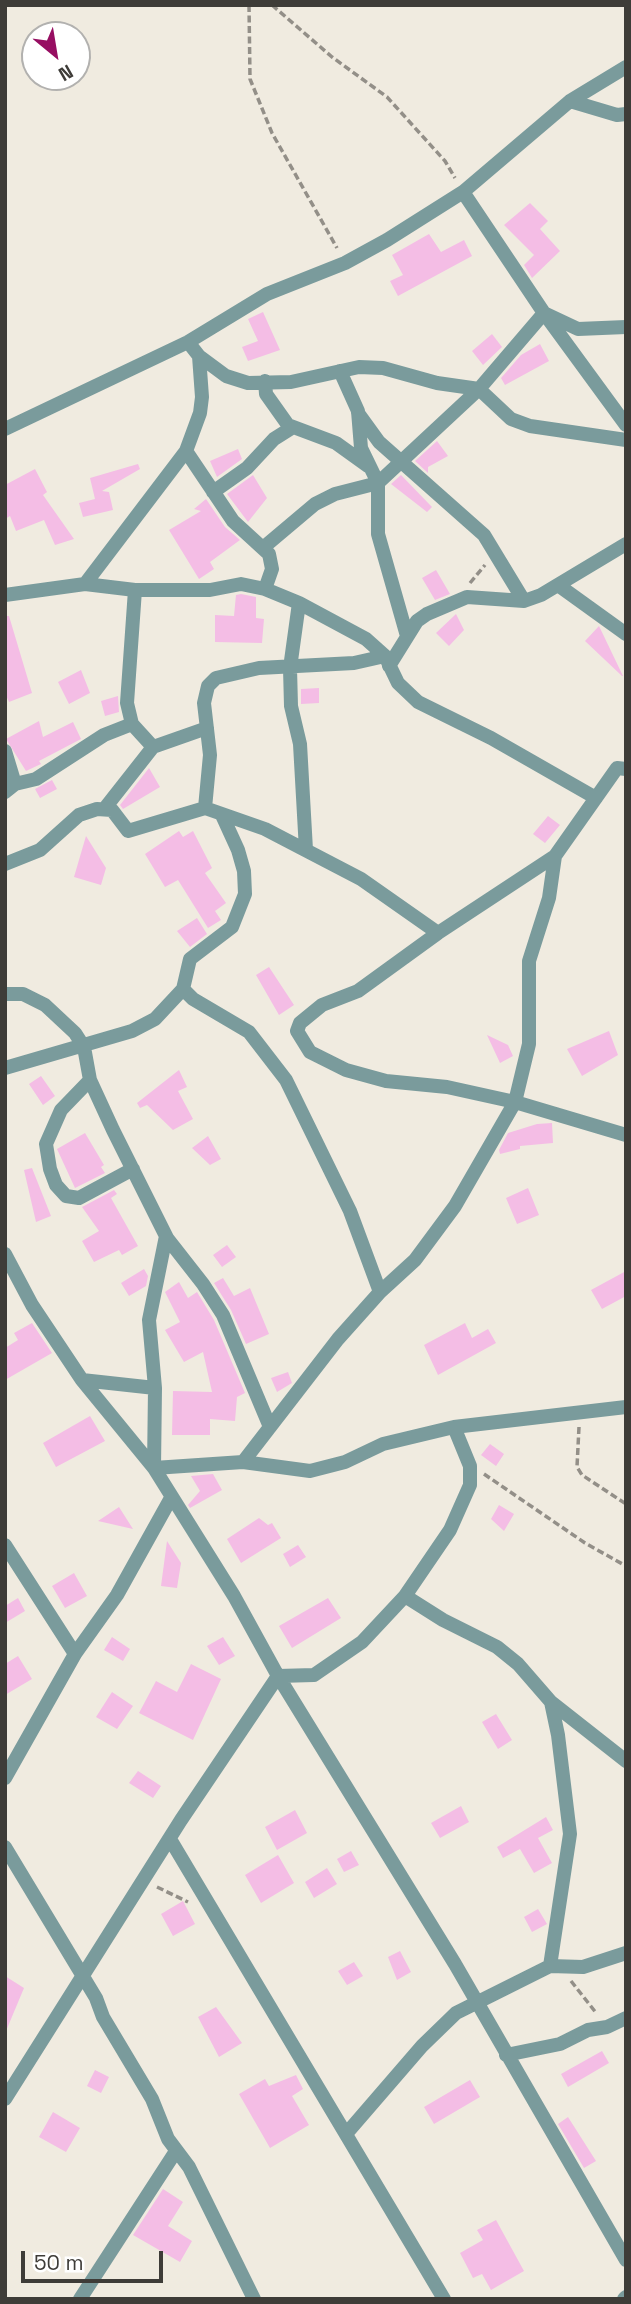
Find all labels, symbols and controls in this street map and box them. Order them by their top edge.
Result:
north arrow [21,21,91,91]
text: N [54,59,78,87]
scale bar [24,2238,166,2282]
text: 50 m [34,2249,84,2276]

